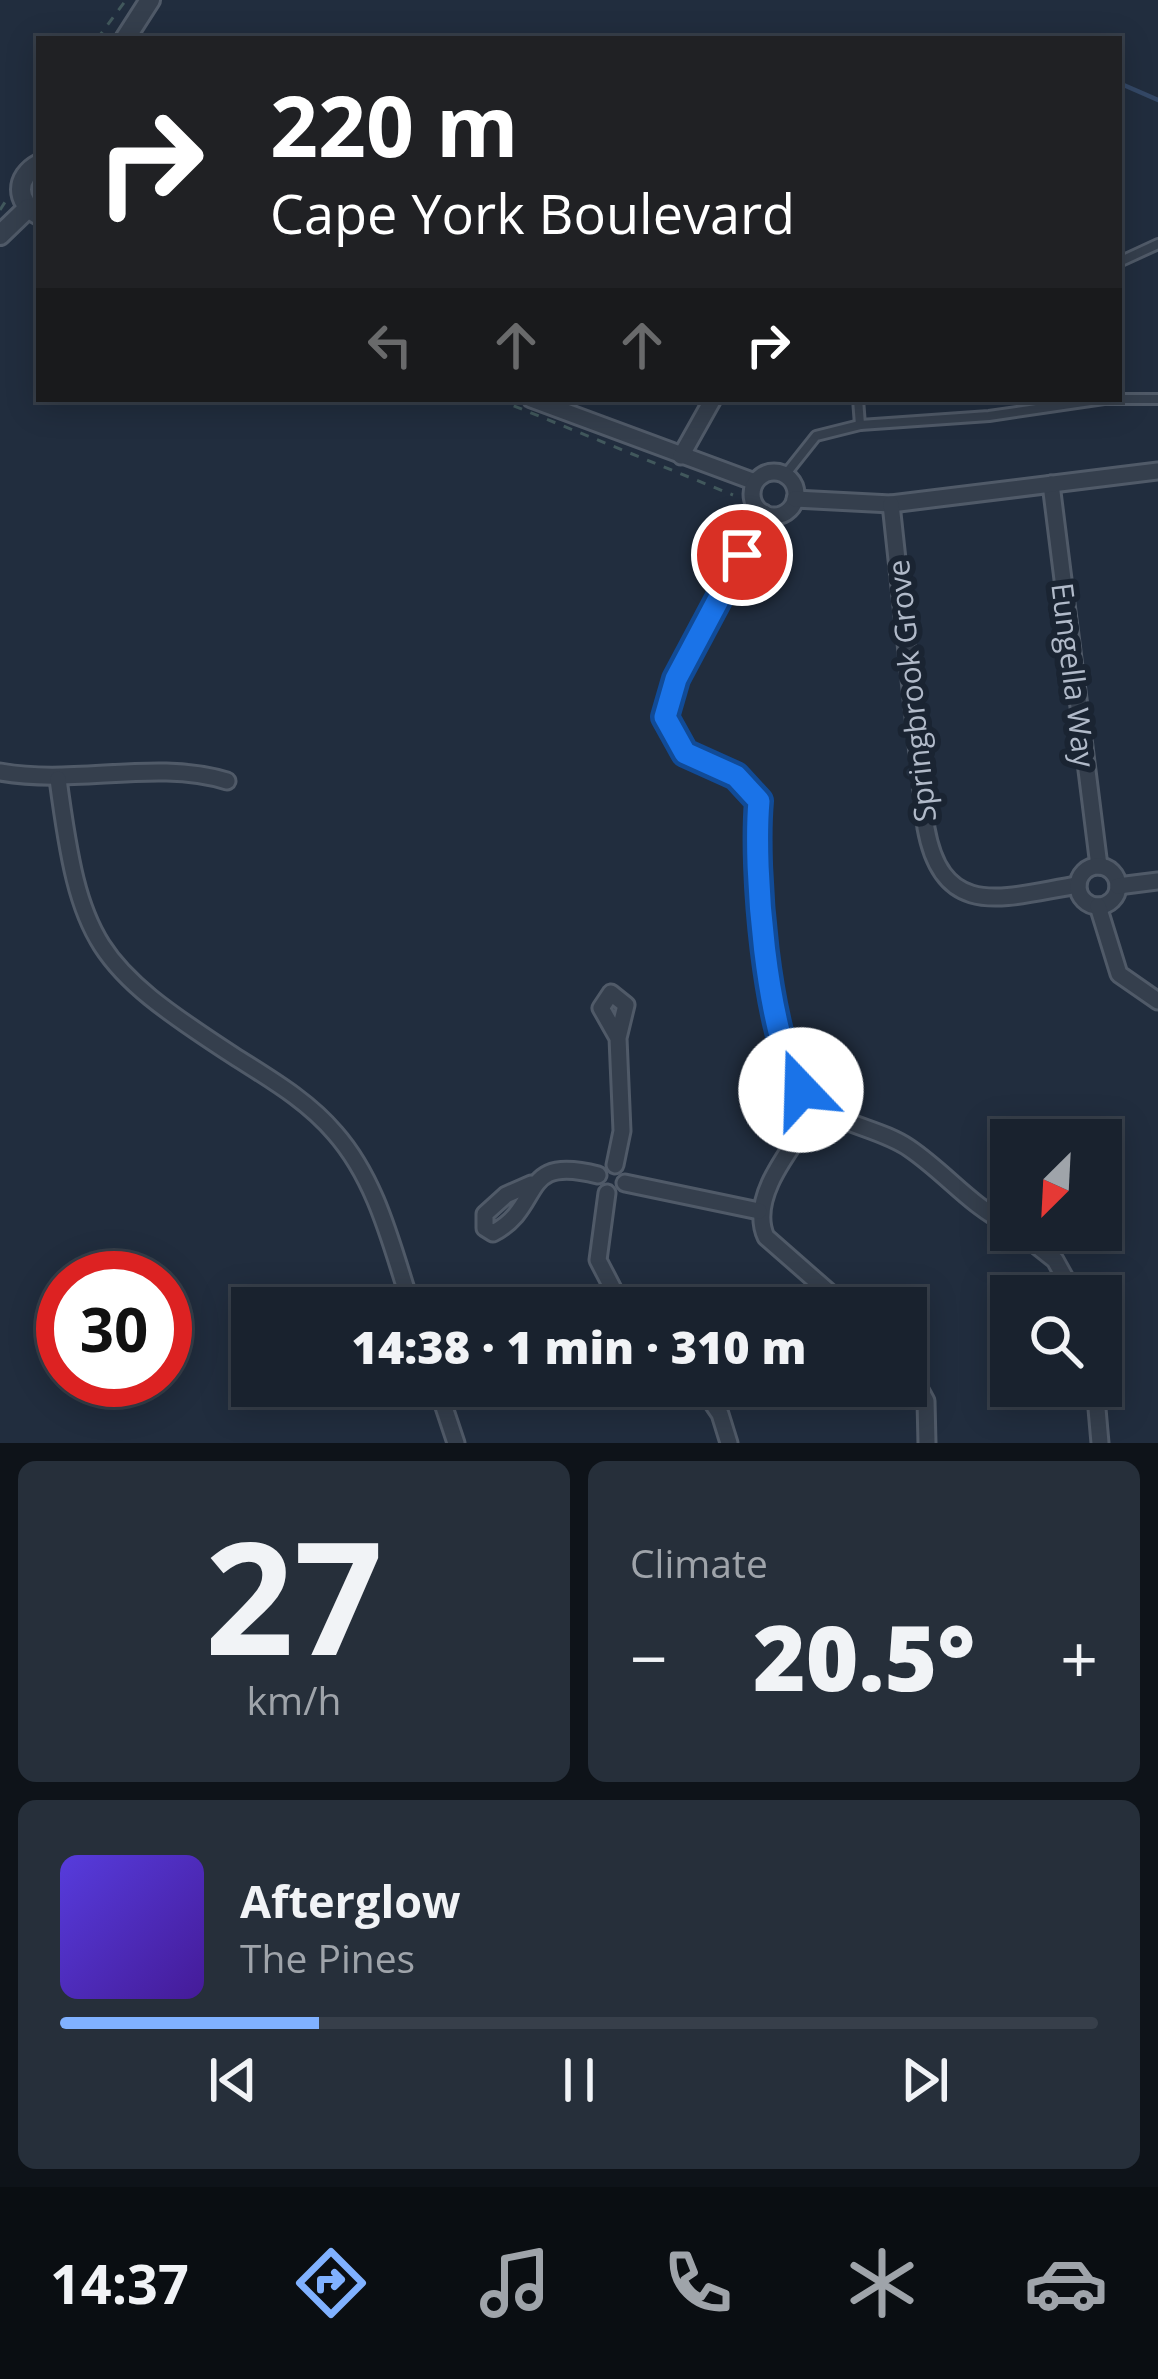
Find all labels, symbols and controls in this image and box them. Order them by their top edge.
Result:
text: 220 m [270,67,518,182]
icon: right [72,84,228,240]
text: Cape York Boulevard [270,176,795,250]
icon: left [357,312,423,378]
icon: ahead [483,312,549,378]
icon: ahead [609,312,675,378]
icon: right [735,312,801,378]
pin [691,504,793,606]
icon: arrive [709,522,775,588]
street label: Springbrook Grove [877,558,945,824]
street label: Eungella Way [1042,580,1106,771]
position arrow [738,1027,864,1153]
north arrow [990,1119,1122,1251]
map controls [990,1119,1122,1407]
speed limit sign: 30 [36,1251,192,1407]
button: search [990,1275,1122,1407]
text: 14:38 · 1 min · 310 m [352,1316,806,1377]
text: 27 [205,1488,383,1701]
text: Climate [630,1536,768,1589]
text: 20.5° [753,1595,975,1717]
text: − [630,1612,668,1702]
text: + [1060,1612,1098,1702]
text: km/h [247,1673,341,1726]
text: Afterglow [240,1870,461,1931]
text: The Pines [240,1931,415,1984]
icon: previous [200,2047,266,2113]
icon: pause [546,2047,612,2113]
icon: next [892,2047,958,2113]
icon: directions [289,2241,373,2325]
icon: music [473,2241,557,2325]
icon: phone [656,2241,740,2325]
icon: climate [840,2241,924,2325]
icon: car [1024,2241,1108,2325]
text: 14:37 [50,2246,189,2320]

